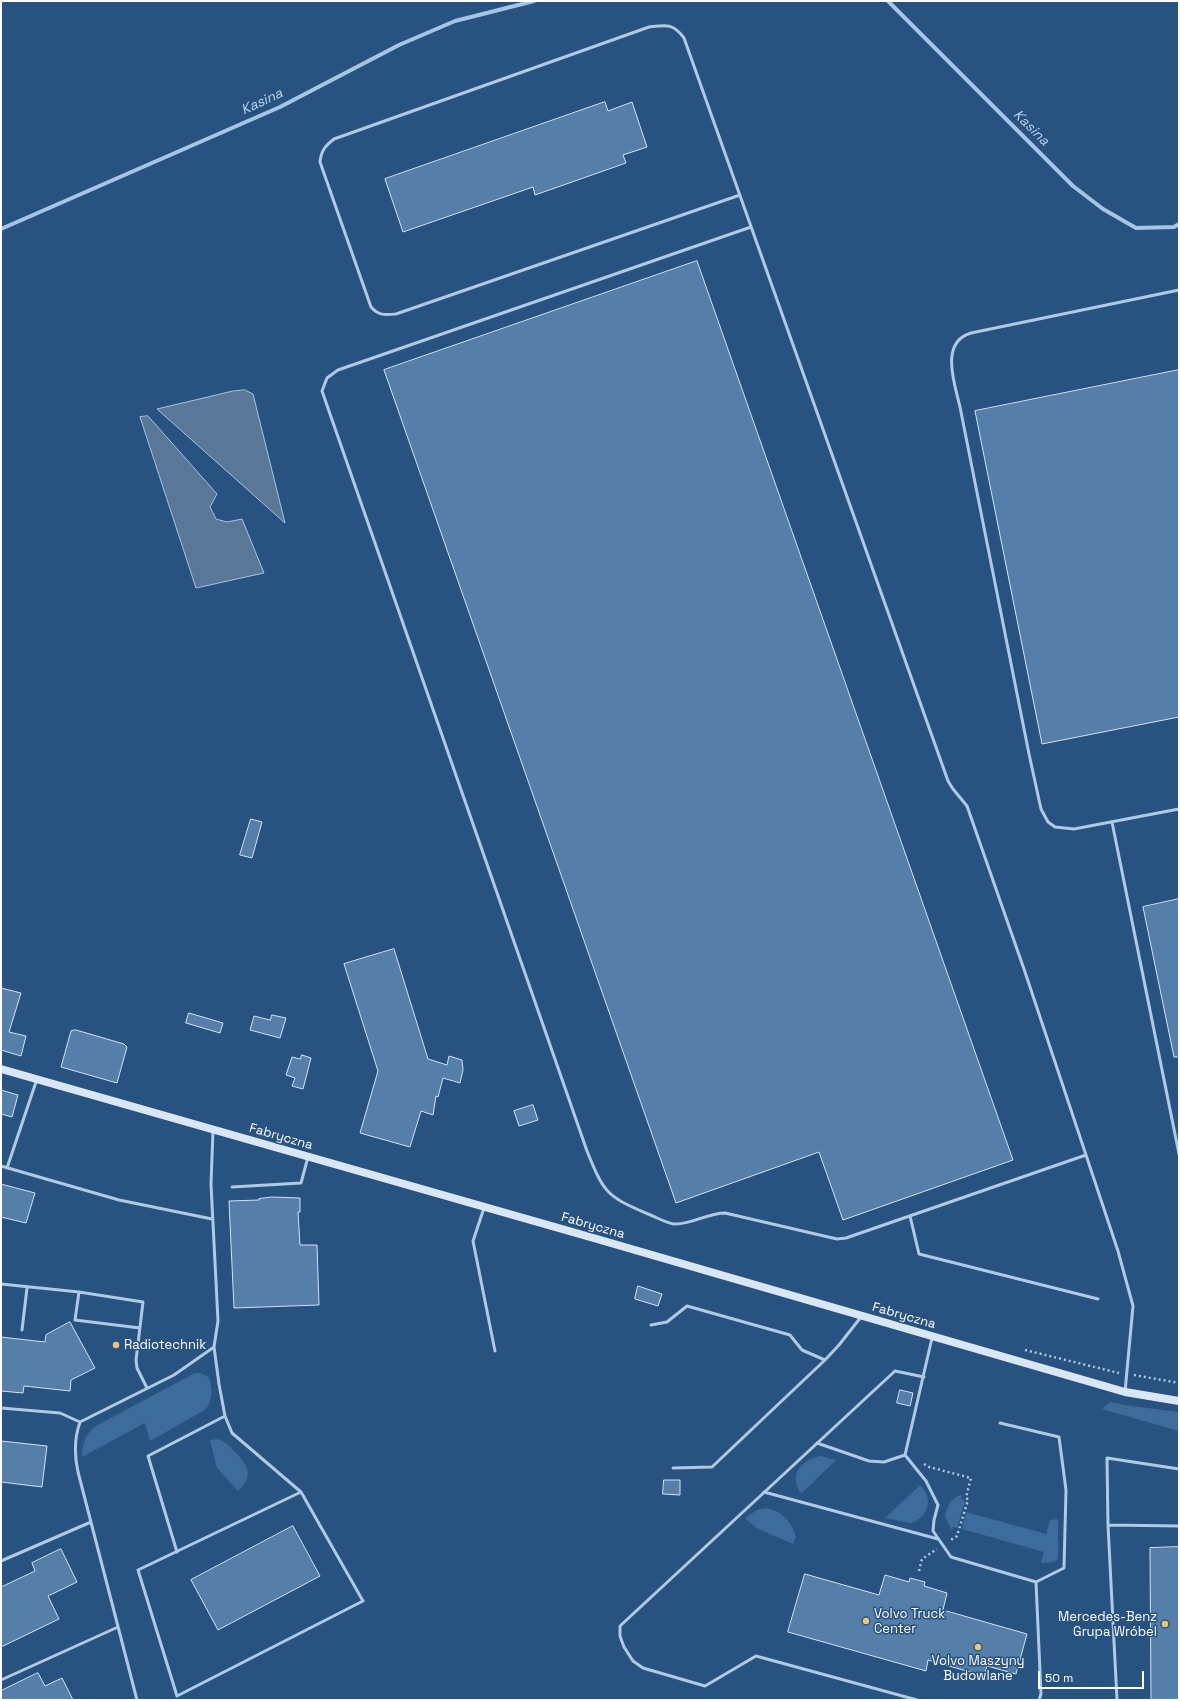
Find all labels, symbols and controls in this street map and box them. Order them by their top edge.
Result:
water label: Kasina [239,85,285,119]
water label: Kasina [1010,107,1052,149]
street label: Fabryczna [247,1120,315,1154]
street label: Fabryczna [559,1209,627,1243]
street label: Fabryczna [870,1299,938,1333]
place label: Radiotechnik [124,1337,206,1353]
marker: Radiotechnik [111,1340,121,1350]
place label: Volvo Truck Center [874,1606,945,1637]
place label: Mercedes-Benz Grupa Wróbel [1058,1609,1157,1640]
marker: Volvo Truck Center [861,1616,871,1626]
marker: Mercedes-Benz Grupa Wróbel [1160,1619,1170,1629]
marker: Volvo Maszyny Budowlane [973,1642,983,1652]
place label: Volvo Maszyny Budowlane [932,1653,1024,1684]
scale bar [1040,1663,1146,1689]
text: 50 m [1045,1670,1073,1686]

